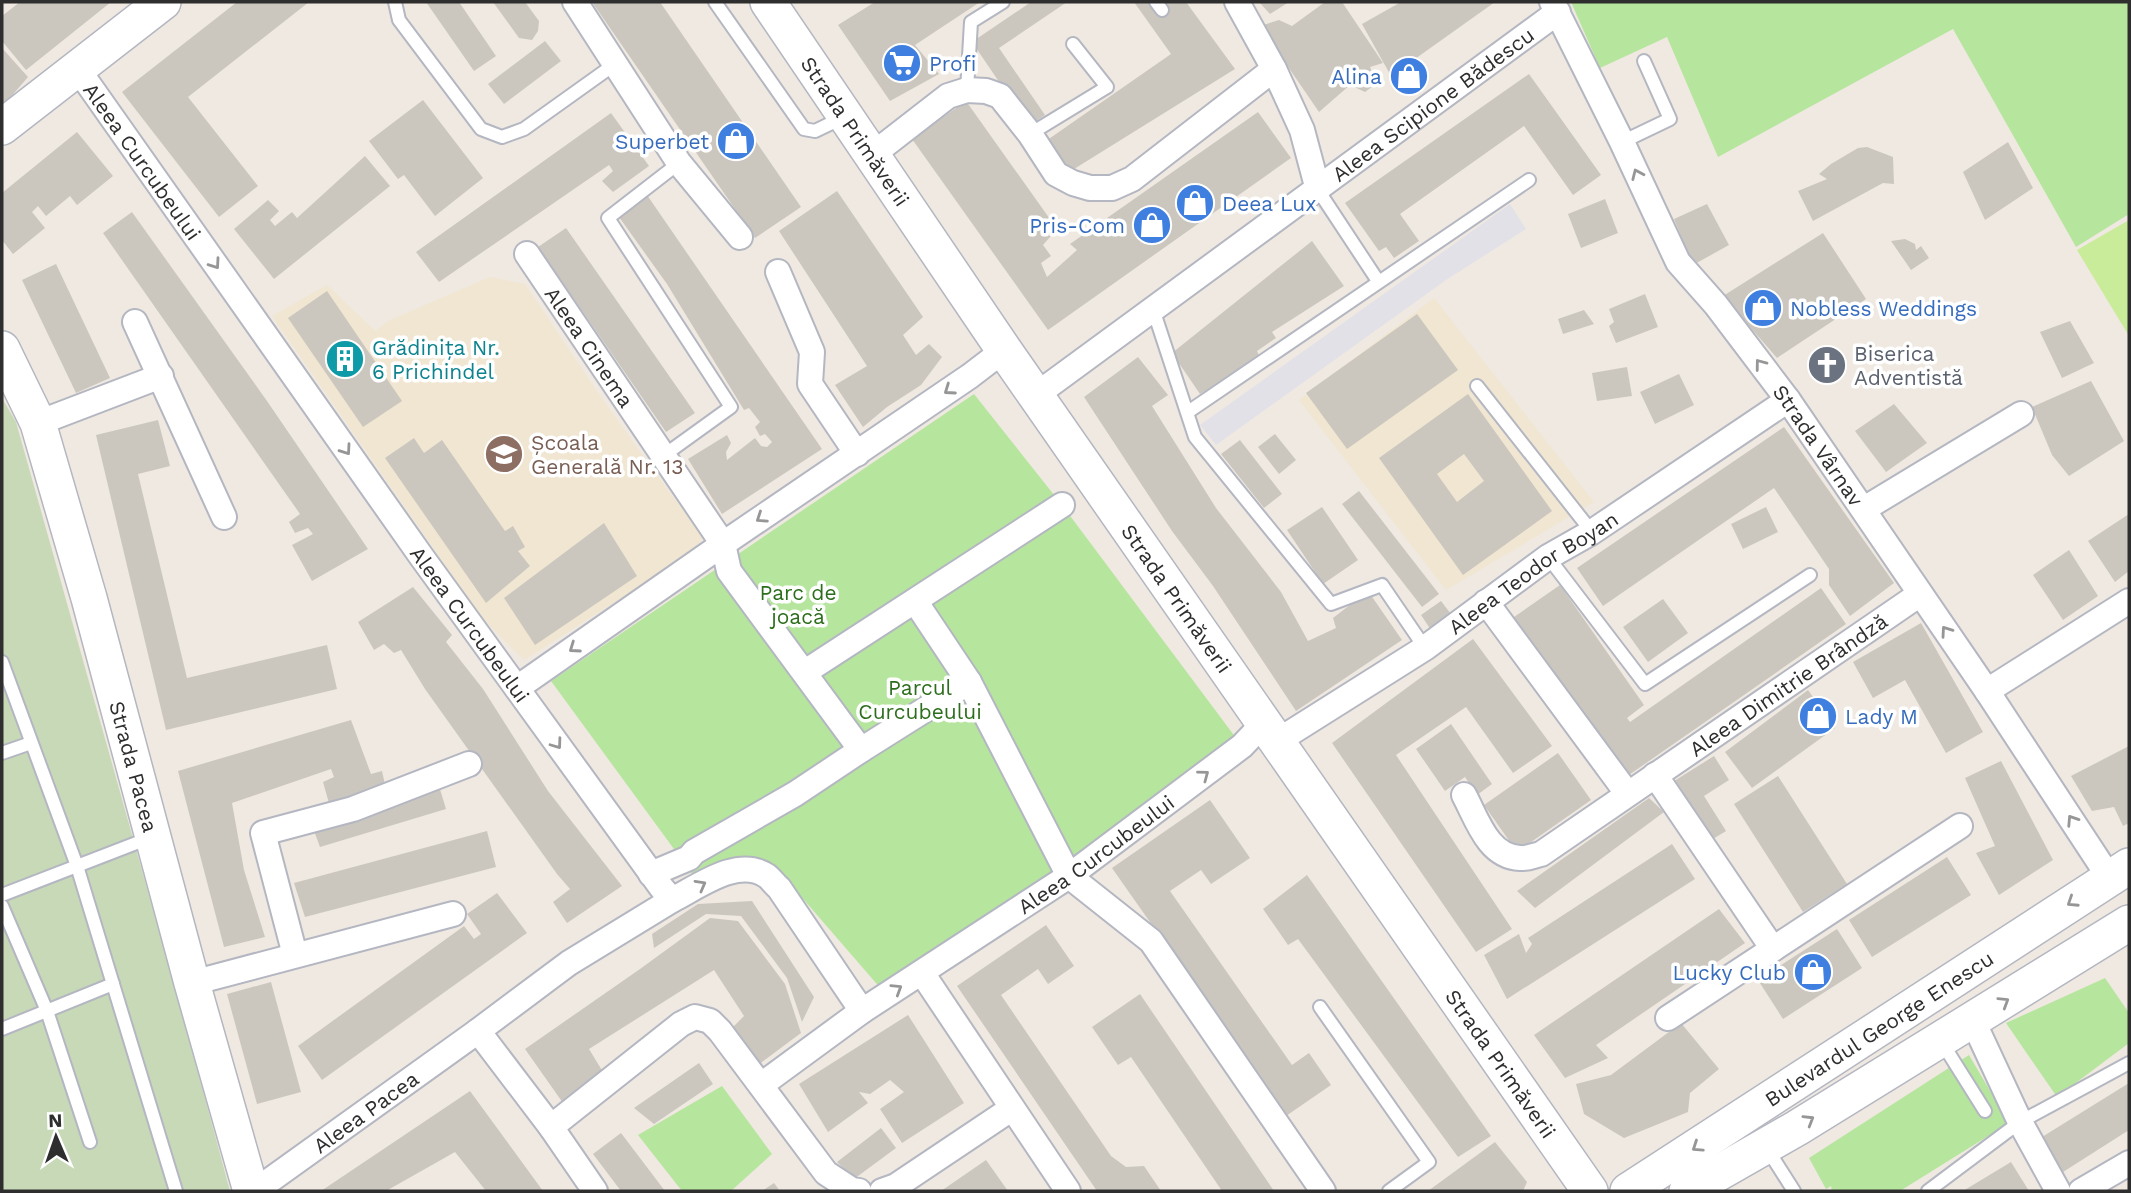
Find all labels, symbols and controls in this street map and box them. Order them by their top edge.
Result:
street label: Aleea Scipione Bădescu [1327,22,1539,186]
supermarket icon: Profi [881,42,923,84]
street label: Strada Primăverii [796,51,915,211]
place label: Profi [929,51,976,76]
shop icon: Alina [1388,55,1430,97]
place label: Alina [1331,64,1382,89]
street label: Aleea Curcubeului [79,78,207,245]
shop icon: Superbet [715,120,757,162]
place label: Superbet [615,129,709,154]
one-way arrow [1631,169,1645,181]
shop icon: Deea Lux [1174,182,1216,224]
place label: Deea Lux [1222,191,1316,216]
shop icon: Pris-Com [1131,204,1173,246]
place label: Pris-Com [1029,213,1125,238]
one-way arrow [207,256,219,269]
street label: Aleea Cinema [540,282,639,412]
shop icon: Nobless Weddings [1742,287,1784,329]
place label: Nobless Weddings [1790,296,1977,321]
place label: Grădinița Nr. 6 Prichindel [372,335,500,384]
building icon: Grădinița Nr. 6 Prichindel [324,338,366,380]
place label: Biserica Adventistă [1854,341,1963,390]
church icon: Biserica Adventistă [1806,344,1848,386]
one-way arrow [1756,359,1769,371]
street label: Strada Vârnav [1768,379,1869,511]
one-way arrow [944,382,957,395]
place label: Școala Generală Nr. 13 [531,430,684,479]
school or university icon: Școala Generală Nr. 13 [483,433,525,475]
one-way arrow [338,442,350,455]
street label: Aleea Teodor Boyan [1443,506,1622,639]
one-way arrow [756,510,769,523]
street label: Strada Primăverii [1117,519,1237,677]
street label: Aleea Curcubeului [405,541,535,707]
park label: Parc de joacă [759,580,837,629]
street label: Aleea Dimitrie Brândză [1684,608,1892,761]
one-way arrow [1942,626,1954,639]
one-way arrow [569,640,582,652]
park label: Parcul Curcubeului [858,675,982,724]
shop icon: Lady M [1797,695,1839,737]
street label: Strada Pacea [105,698,164,835]
place label: Lady M [1845,704,1918,729]
one-way arrow [548,736,561,749]
one-way arrow [1196,771,1209,784]
street label: Aleea Curcubeului [1013,789,1179,919]
one-way arrow [2067,815,2080,828]
one-way arrow [694,880,706,893]
one-way arrow [2066,894,2079,907]
street label: Bulevardul George Enescu [1760,945,1998,1112]
shop icon: Lucky Club [1792,951,1834,993]
place label: Lucky Club [1673,960,1786,985]
street label: Strada Primăverii [1441,984,1562,1143]
one-way arrow [889,985,902,998]
one-way arrow [1996,997,2009,1010]
street label: Aleea Pacea [308,1065,423,1158]
north arrow [21,1102,91,1172]
text: N [48,1109,63,1132]
one-way arrow [1802,1116,1815,1129]
one-way arrow [1691,1139,1704,1152]

